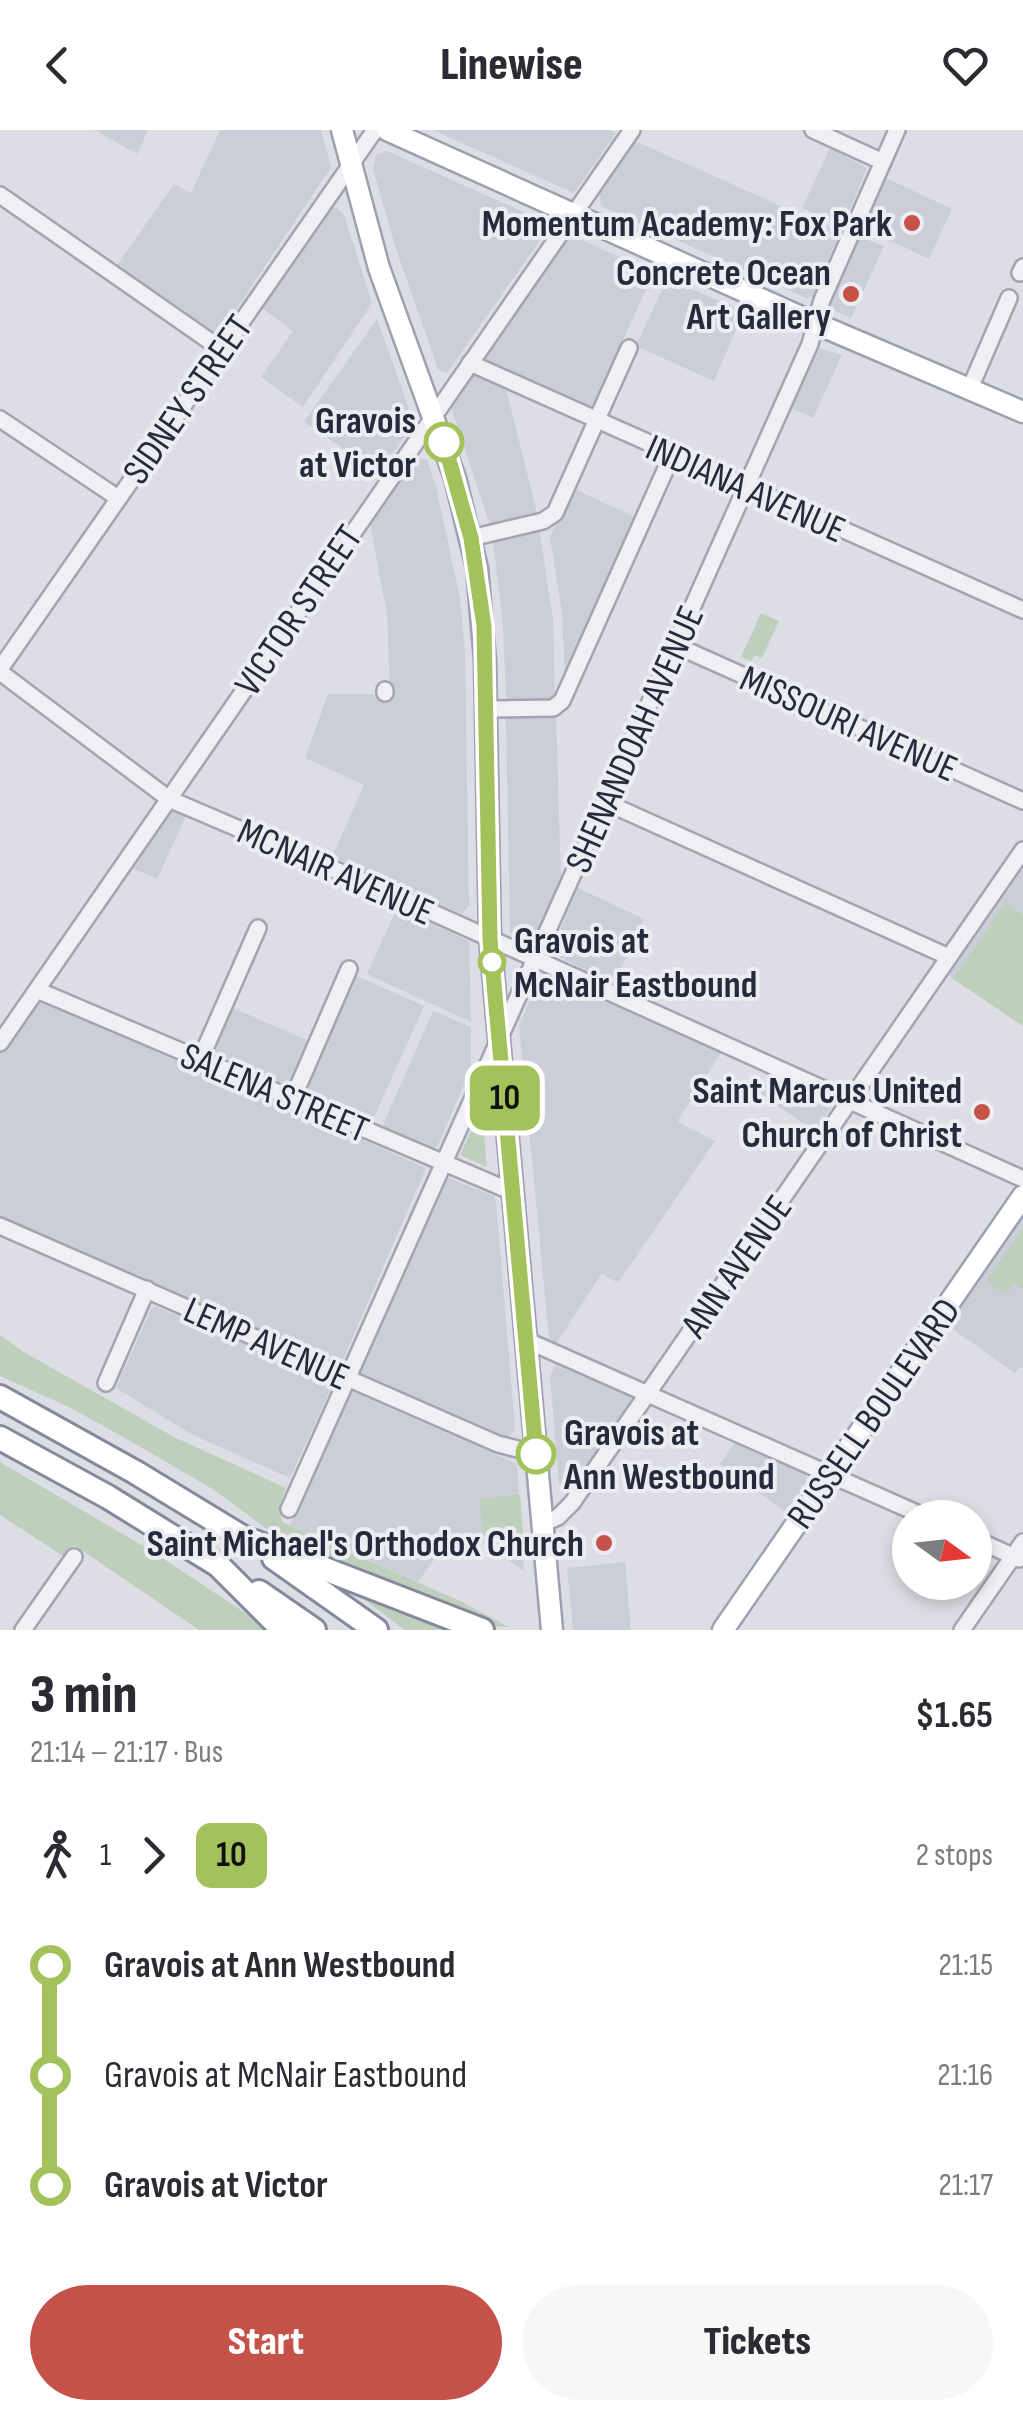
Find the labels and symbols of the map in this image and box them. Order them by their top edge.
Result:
place label: Momentum Academy: Fox Park [482,202,892,247]
marker: Momentum Academy: Fox Park [901,212,923,234]
place label: Concrete Ocean Art Gallery [616,251,831,340]
marker: Concrete Ocean Art Gallery [840,283,862,305]
street label: SIDNEY STREET [114,307,263,493]
place label: Gravois at Victor [299,399,416,488]
marker: Gravois at Victor [425,423,463,461]
street label: INDIANA AVENUE [639,425,852,553]
street label: VICTOR STREET [226,517,373,705]
street label: SHENANDOAH AVENUE [556,599,714,880]
street label: MISSOURI AVENUE [733,656,964,792]
street label: MCNAIR AVENUE [230,809,440,936]
place label: Gravois at McNair Eastbound [514,919,757,1008]
marker: Gravois at McNair Eastbound [479,949,505,975]
street label: SALENA STREET [174,1034,375,1153]
line badge: 10 [460,1066,550,1130]
place label: Saint Marcus United Church of Christ [692,1069,962,1158]
marker: Saint Marcus United Church of Christ [971,1101,993,1123]
street label: ANN AVENUE [672,1187,802,1347]
street label: LEMP AVENUE [177,1288,356,1401]
street label: RUSSELL BOULEVARD [778,1290,970,1538]
place label: Gravois at Ann Westbound [563,1411,774,1500]
marker: Gravois at Ann Westbound [517,1435,555,1473]
north arrow [892,1500,992,1600]
place label: Saint Michael's Orthodox Church [147,1522,584,1567]
marker: Saint Michael's Orthodox Church [593,1532,615,1554]

